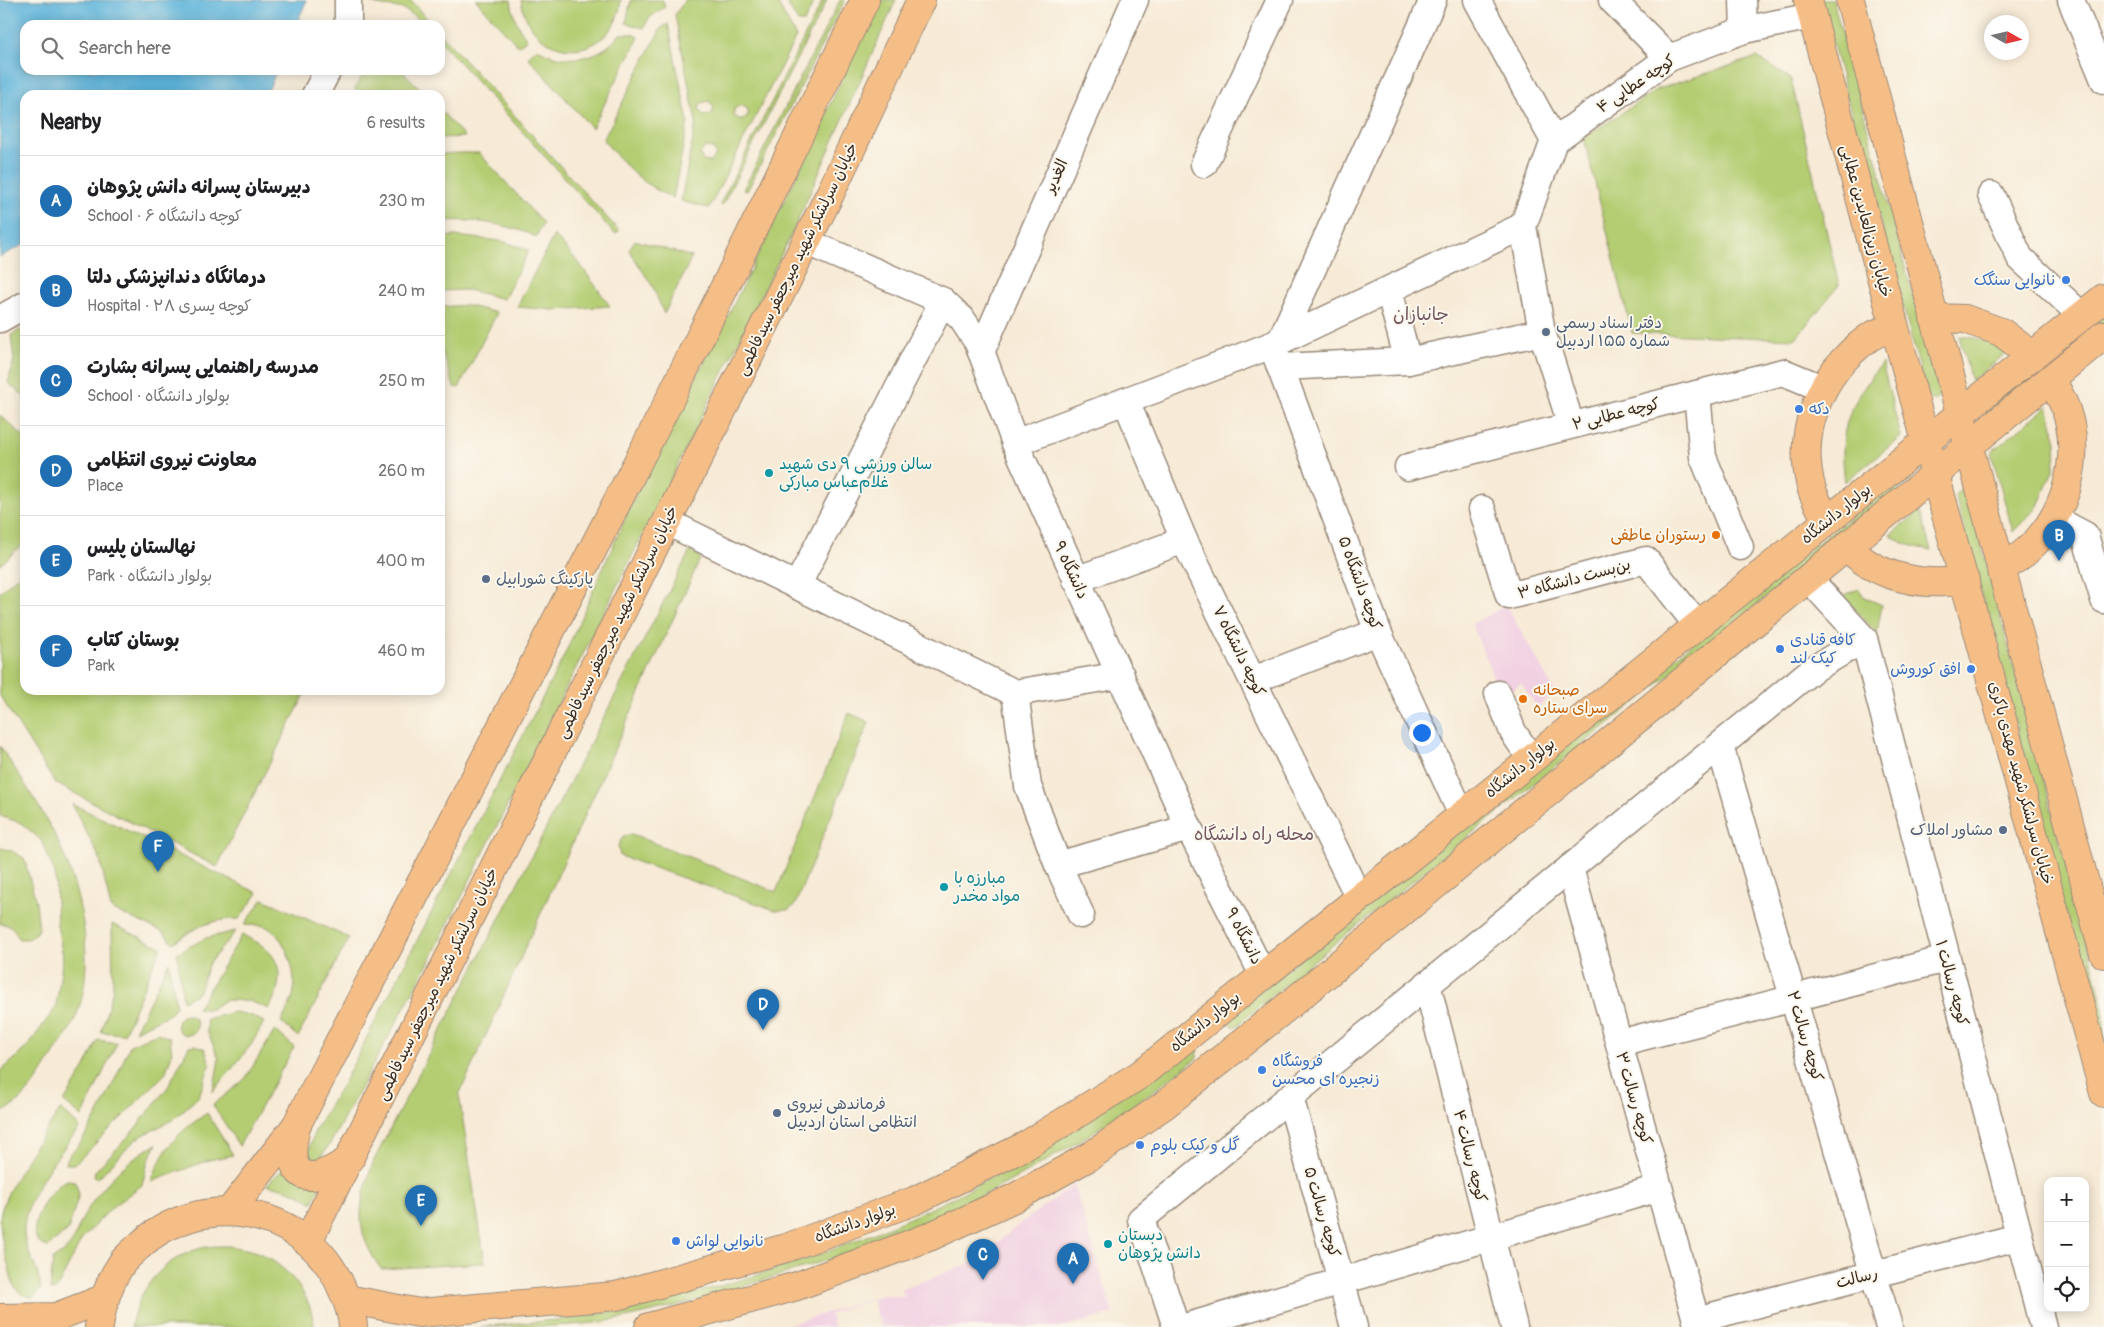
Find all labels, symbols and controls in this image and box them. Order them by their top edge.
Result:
north arrow [1984,15,2029,60]
search box [20,20,445,75]
icon: search [38,34,66,62]
text: Search here [78,36,171,60]
street label: کوچه عطایی ۴ [1593,50,1679,118]
text: Nearby [40,109,101,136]
text: 6 results [367,113,425,133]
street label: خیابان سرلشکر شهید میرجعفر سیدفاطمی [732,139,862,379]
street label: خیابان زین‌العابدین عطایی [1836,142,1896,300]
street label: الغدیر [1039,156,1072,198]
text: دبیرستان پسرانه دانش پژوهان [87,175,311,199]
text: A [51,191,61,211]
text: 230 m [379,191,425,211]
text: School · کوچه دانشگاه ۶ [87,206,242,226]
text: درمانگاه دندانپزشکی دلتا [87,265,266,289]
place label: نانوایی سنگک [1974,270,2056,290]
marker: نانوایی سنگک [2060,274,2072,286]
text: B [51,281,61,301]
text: 240 m [378,281,425,301]
text: Hospital · کوچه یسری ۲۸ [87,296,251,316]
district label: جانبازان [1393,303,1449,326]
place label: دفتر اسناد رسمی شماره ۱۵۵ اردبیل [1556,313,1670,351]
marker: دفتر اسناد رسمی شماره ۱۵۵ اردبیل [1540,326,1552,338]
text: مدرسه راهنمایی پسرانه بشارت [87,355,319,379]
text: C [51,371,61,391]
text: 250 m [379,371,425,391]
text: School · بولوار دانشگاه [87,386,230,406]
street label: کوچه عطایی ۲ [1570,393,1662,435]
place label: دکه [1809,399,1830,419]
marker: دکه [1793,403,1805,415]
text: معاونت نیروی انتظامی [87,448,257,472]
place label: سالن ورزشی ۹ دی شهید غلام‌عباس مبارکی [779,454,932,494]
text: D [51,461,61,481]
text: 260 m [378,461,425,481]
marker: سالن ورزشی ۹ دی شهید غلام‌عباس مبارکی [763,467,775,479]
text: Place [87,476,123,496]
street label: بولوار دانشگاه [1797,480,1875,548]
street label: خیابان سرلشکر شهید میرجعفر سیدفاطمی [552,502,682,742]
pin: B [2043,520,2075,561]
place label: رستوران عاطفی [1610,525,1706,545]
marker: رستوران عاطفی [1710,529,1722,541]
street label: کوچه دانشگاه ۵ [1334,533,1386,633]
text: نهالستان پلیس [87,535,197,559]
street label: دانشگاه ۹ [1049,538,1093,602]
text: E [52,551,60,571]
text: 400 m [376,551,425,571]
street label: بن‌بست دانشگاه ۳ [1515,554,1633,604]
text: Park · بولوار دانشگاه [87,566,212,586]
place label: پارکینگ شورابیل [496,569,593,589]
marker: پارکینگ شورابیل [480,573,492,585]
street label: کوچه دانشگاه ۷ [1208,602,1270,700]
text: بوستان کتاب [87,628,180,652]
place label: کافه قنادی کیک لند [1790,630,1856,668]
text: F [51,641,61,661]
text: 460 m [378,641,425,661]
marker: کافه قنادی کیک لند [1774,643,1786,655]
text: Park [87,656,115,676]
place label: افق کوروش [1890,659,1961,679]
marker: افق کوروش [1965,663,1977,675]
street label: خیابان سرلشکر شهید مهدی باکری [1984,679,2058,887]
place label: صبحانه سرای ستاره [1533,680,1607,718]
marker: صبحانه سرای ستاره [1517,693,1529,705]
your location [1409,720,1435,746]
street label: بولوار دانشگاه [1481,734,1559,802]
place label: مشاور املاک [1910,820,1993,840]
district label: محله راه دانشگاه [1194,823,1314,846]
marker: مشاور املاک [1997,824,2009,836]
pin: F [142,831,174,872]
street label: خیابان سرلشکر شهید میرجعفر سیدفاطمی [372,864,502,1104]
place label: مبارزه با مواد مخدر [952,868,1020,906]
marker: مبارزه با مواد مخدر [938,881,950,893]
street label: دانشگاه ۹ [1221,904,1267,968]
street label: کوچه رسالت ۱ [1931,938,1973,1028]
street label: بولوار دانشگاه [1166,988,1244,1056]
street label: کوچه رسالت ۲ [1783,988,1828,1084]
pin: D [747,989,779,1030]
street label: کوچه رسالت ۳ [1611,1049,1657,1147]
place label: فروشگاه زنجیره ای محسن [1272,1051,1380,1089]
marker: فروشگاه زنجیره ای محسن [1256,1064,1268,1076]
place label: فرماندهی نیروی انتظامی استان اردبیل [787,1094,917,1132]
marker: فرماندهی نیروی انتظامی استان اردبیل [771,1107,783,1119]
street label: کوچه رسالت ۴ [1449,1108,1491,1204]
place label: گل و کیک بلوم [1150,1135,1240,1157]
marker: گل و کیک بلوم [1134,1139,1146,1151]
street label: کوچه رسالت ۵ [1299,1164,1345,1260]
map controls [2044,1177,2089,1312]
button: + [2044,1177,2089,1222]
pin: E [405,1185,437,1226]
street label: بولوار دانشگاه [812,1199,898,1247]
button: − [2044,1222,2089,1267]
place label: دبستان دانش پژوهان [1118,1225,1201,1263]
place label: نانوایی لواش [686,1231,765,1251]
marker: نانوایی لواش [670,1235,682,1247]
marker: دبستان دانش پژوهان [1102,1238,1114,1250]
pin: C [967,1239,999,1280]
pin: A [1057,1243,1089,1284]
street label: رسالت [1834,1263,1880,1293]
button: locate [2044,1267,2089,1312]

